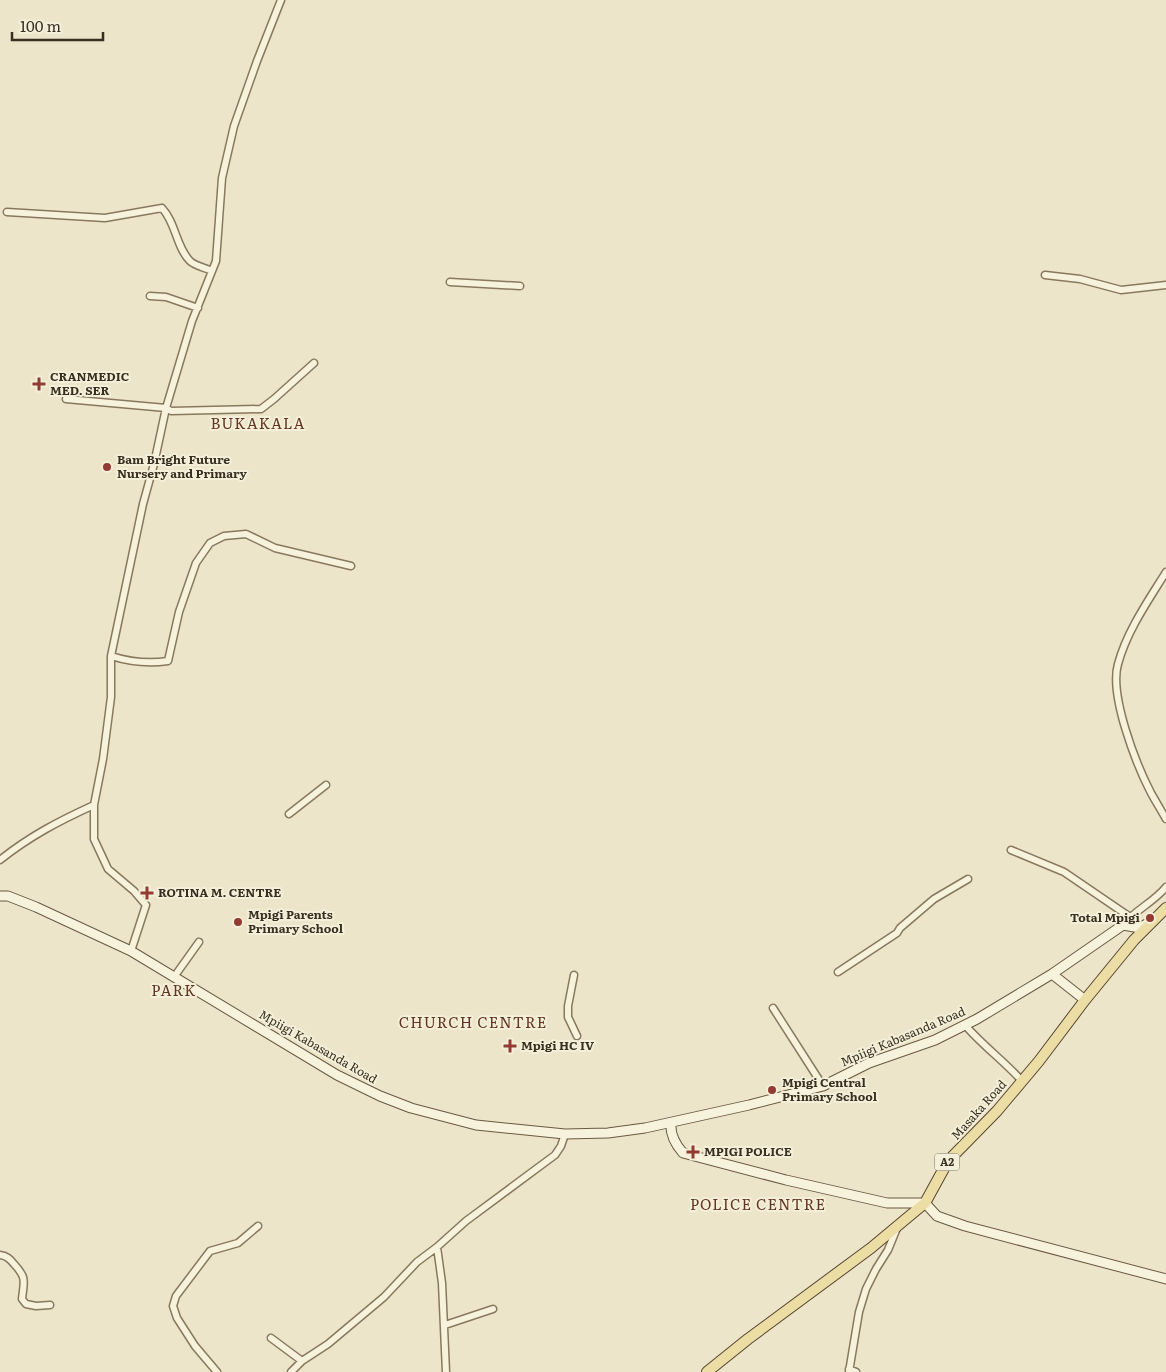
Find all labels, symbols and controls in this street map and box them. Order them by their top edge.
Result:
scale bar [12,10,104,42]
text: 100 m [20,14,61,37]
place label: CRANMEDIC MED. SER [50,367,129,399]
marker: CRANMEDIC MED. SER [32,377,46,391]
district label: BUKAKALA [210,411,306,434]
place label: Bam Bright Future Nursery and Primary [117,450,248,482]
marker: Bam Bright Future Nursery and Primary [101,461,113,473]
place label: ROTINA M. CENTRE [158,883,281,901]
marker: ROTINA M. CENTRE [140,886,154,900]
place label: Mpigi Parents Primary School [248,905,344,937]
place label: Total Mpigi [1070,908,1141,926]
marker: Total Mpigi [1144,912,1156,924]
marker: Mpigi Parents Primary School [232,916,244,928]
district label: PARK [151,978,197,1001]
street label: Mpiigi Kabasanda Road [838,1001,968,1071]
street label: Mpiigi Kabasanda Road [256,1005,382,1088]
district label: CHURCH CENTRE [399,1010,547,1033]
place label: Mpigi HC IV [521,1036,594,1054]
marker: Mpigi HC IV [503,1039,517,1053]
place label: Mpigi Central Primary School [782,1073,878,1105]
street label: Masaka Road [946,1075,1011,1143]
marker: Mpigi Central Primary School [766,1084,778,1096]
place label: MPIGI POLICE [704,1142,792,1160]
marker: MPIGI POLICE [686,1145,700,1159]
road number: A2 [934,1154,960,1170]
district label: POLICE CENTRE [690,1192,826,1215]

